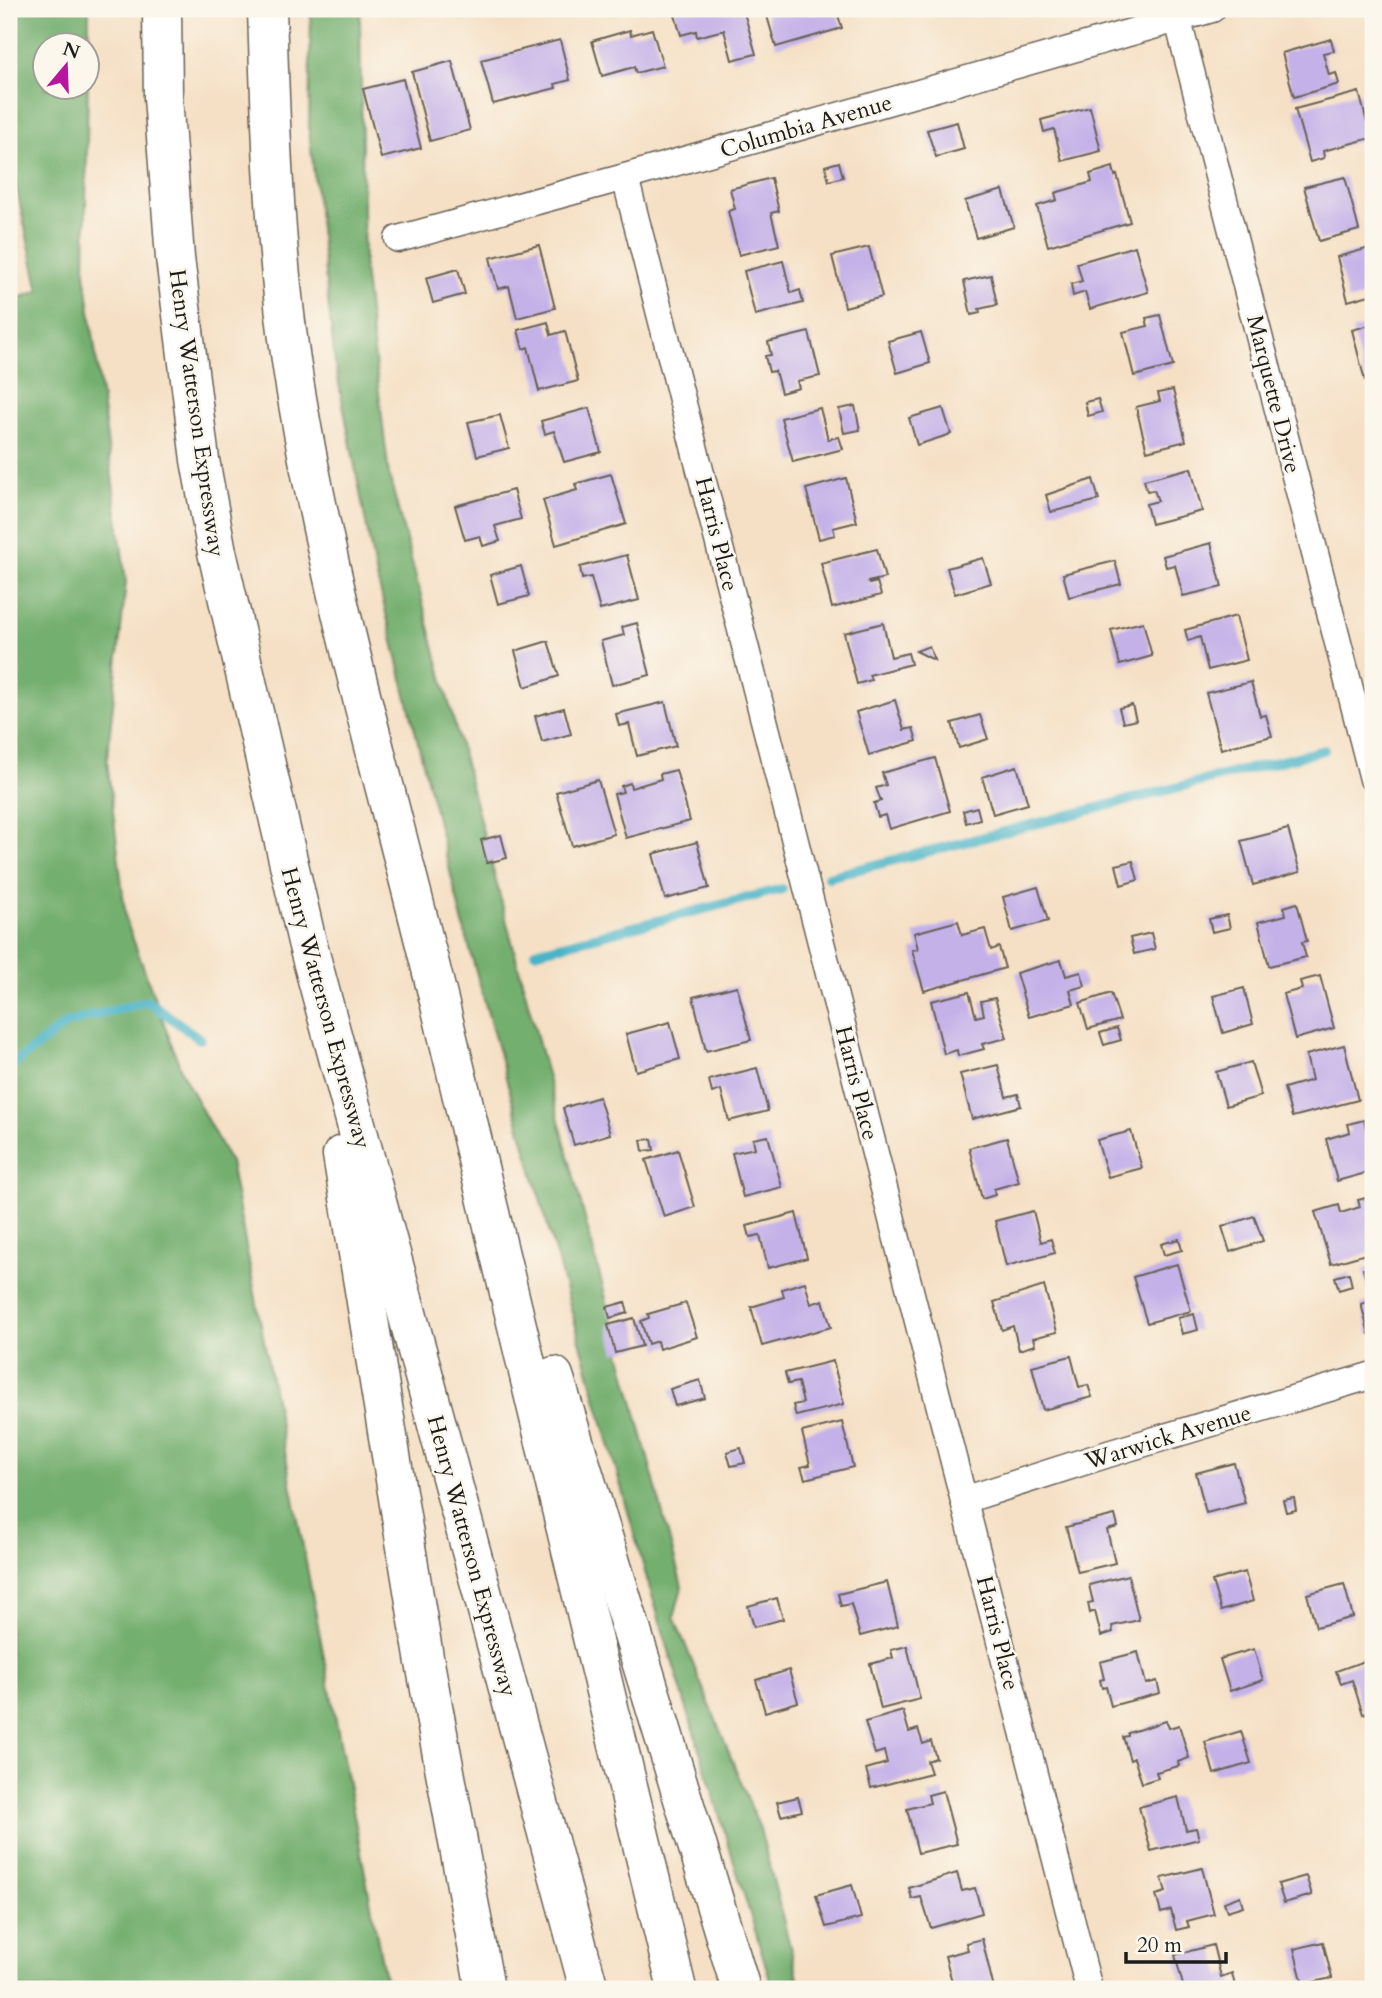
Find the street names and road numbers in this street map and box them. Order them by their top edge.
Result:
street label: Columbia Avenue [716,87,896,165]
street label: Henry Watterson Expressway [161,267,233,559]
street label: Marquette Drive [1239,312,1309,476]
street label: Harris Place [688,474,746,594]
street label: Henry Watterson Expressway [273,864,379,1152]
street label: Harris Place [828,1023,886,1143]
street label: Warwick Avenue [1080,1397,1255,1477]
street label: Henry Watterson Expressway [419,1412,525,1700]
street label: Harris Place [969,1573,1027,1693]

